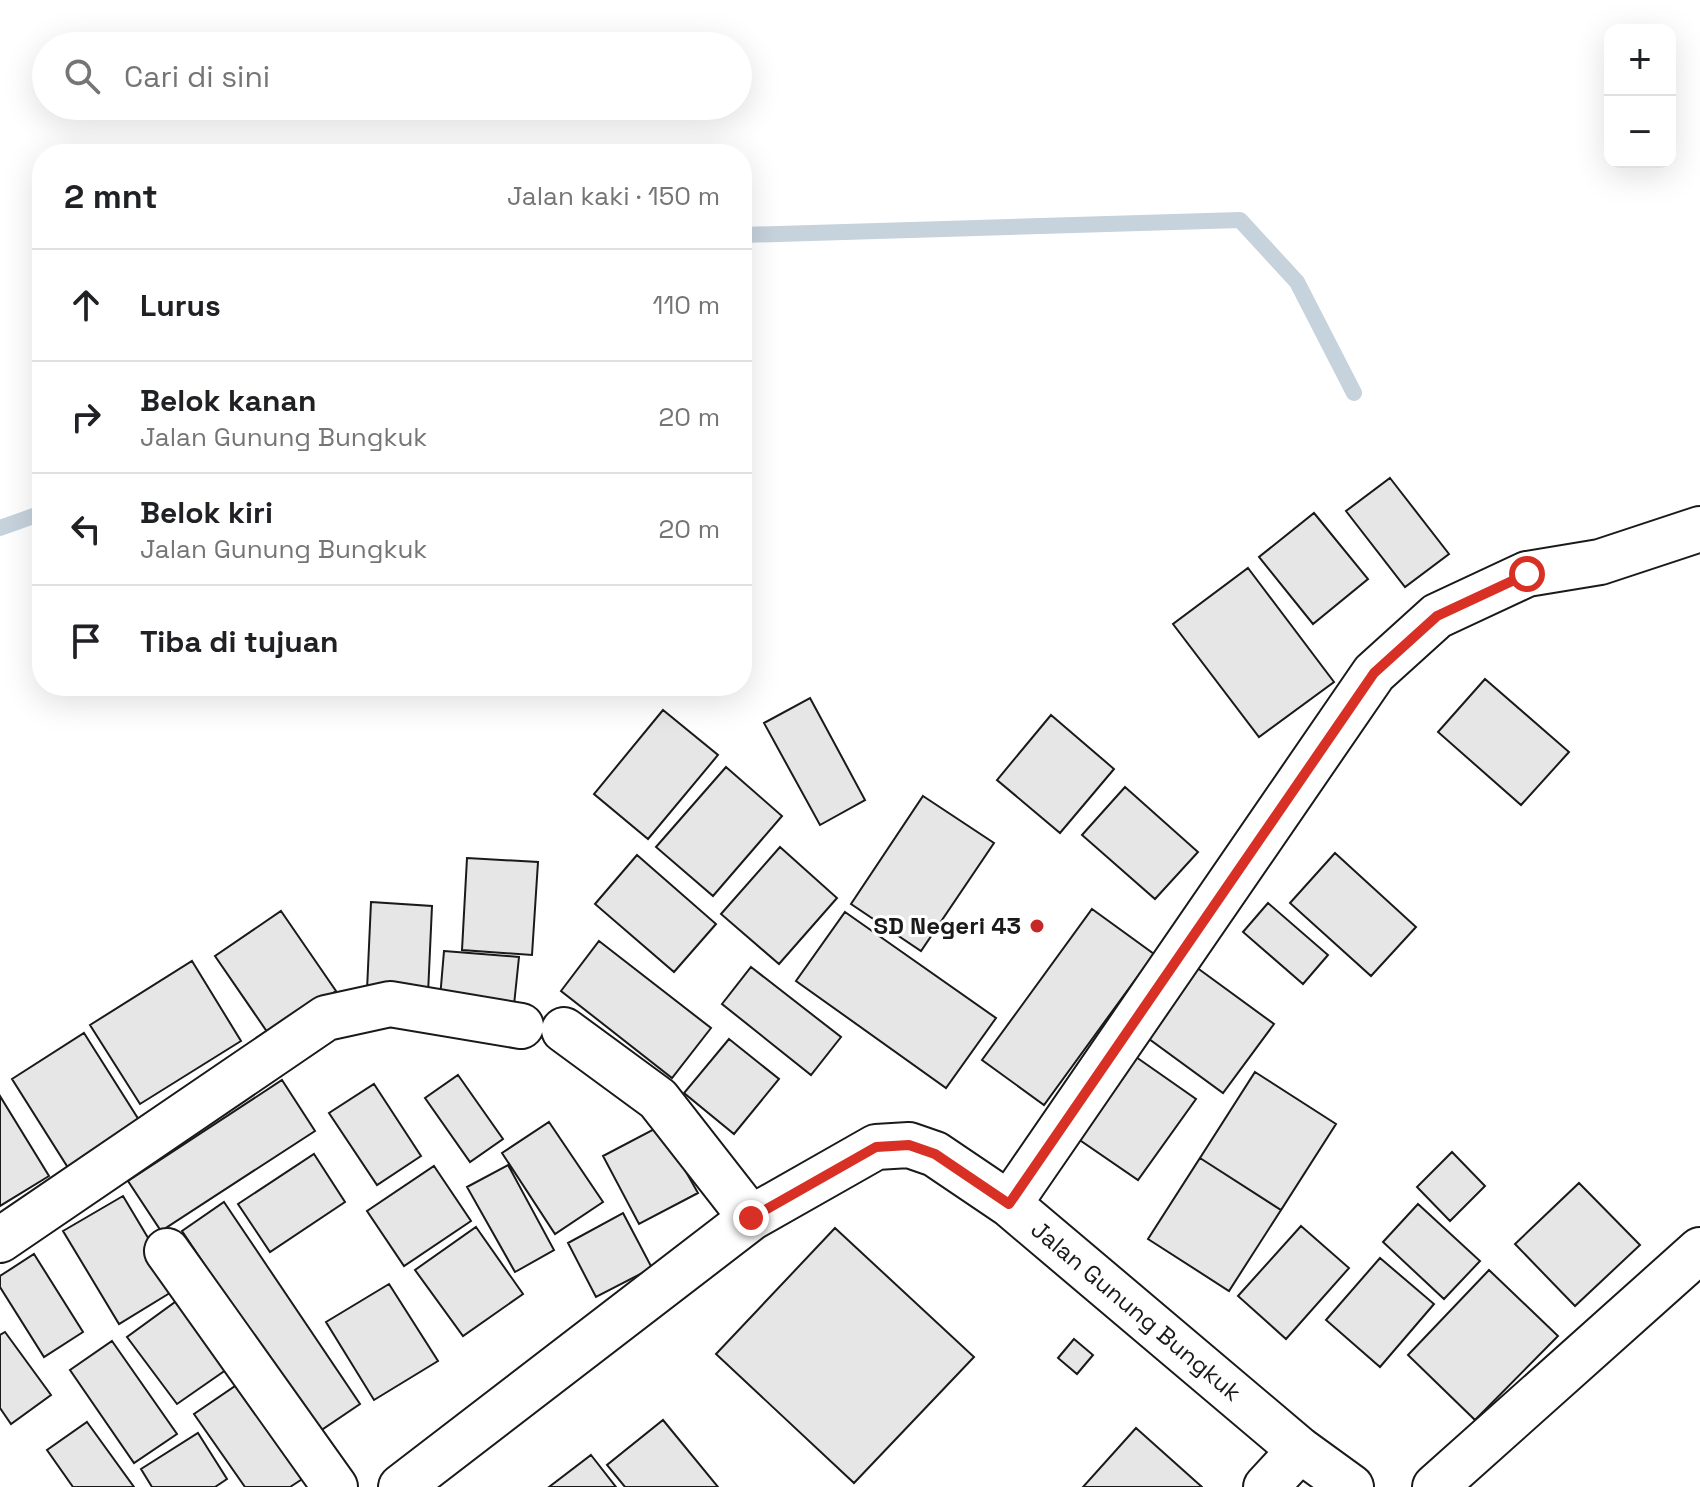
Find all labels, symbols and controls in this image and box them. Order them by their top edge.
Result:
map controls [1604,24,1676,168]
button: + [1604,24,1676,96]
search box [32,32,752,120]
icon: search [60,54,104,98]
text: Cari di sini [124,57,270,96]
button: − [1604,96,1676,168]
text: 2 mnt [64,175,158,218]
text: Jalan kaki · 150 m [507,179,720,213]
icon: ahead [64,283,108,327]
text: Lurus [140,286,221,325]
text: 110 m [653,288,720,322]
text: Belok kanan [140,381,316,420]
icon: right [64,395,108,439]
text: 20 m [659,400,720,434]
text: Jalan Gunung Bungkuk [140,420,427,454]
text: Belok kiri [140,493,273,532]
icon: left [64,507,108,551]
text: 20 m [659,512,720,546]
text: Jalan Gunung Bungkuk [140,532,427,566]
route start [1509,556,1545,592]
icon: arrive [64,619,108,663]
text: Tiba di tujuan [140,622,339,661]
place label: SD Negeri 43 [874,910,1021,941]
marker: SD Negeri 43 [1028,917,1046,935]
route end [733,1200,769,1236]
street label: Jalan Gunung Bungkuk [1025,1214,1248,1408]

